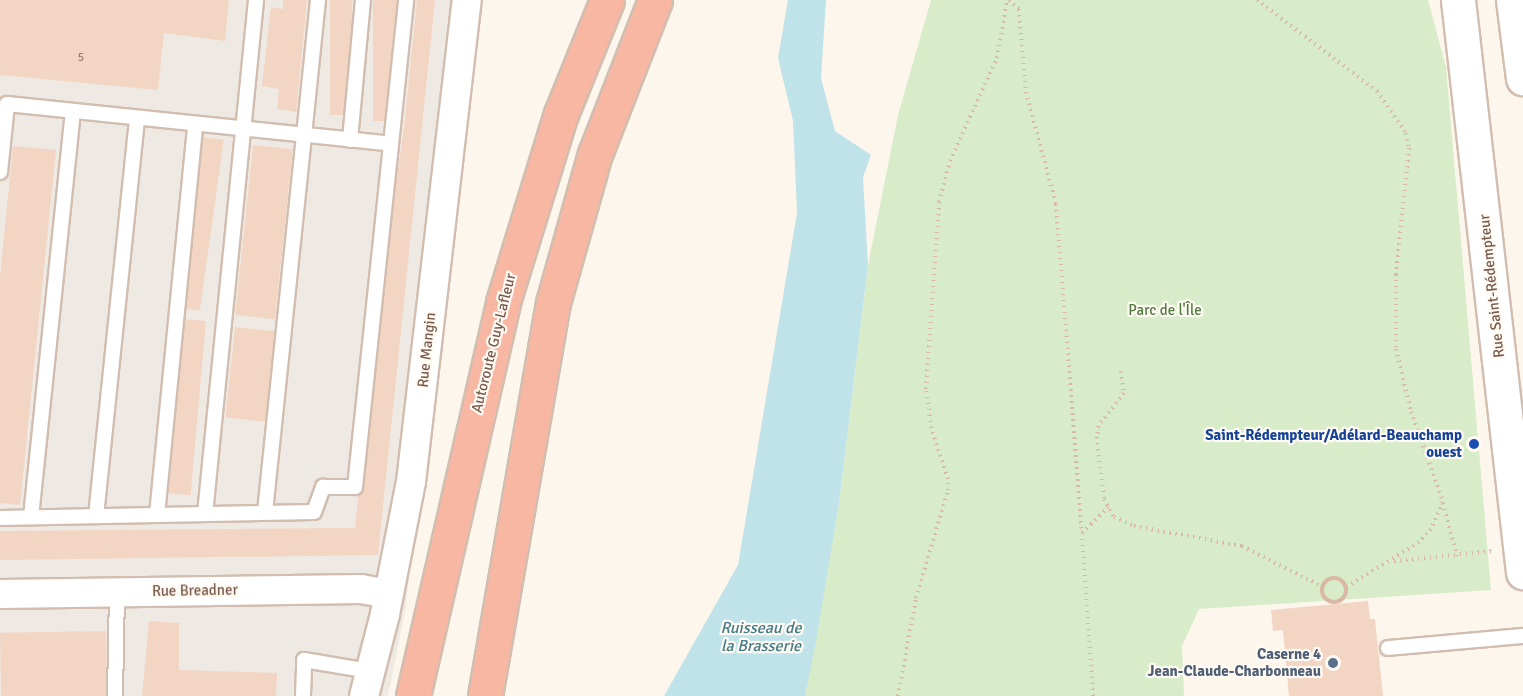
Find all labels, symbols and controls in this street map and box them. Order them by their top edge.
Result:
house number: 5 [78,51,84,65]
street label: Rue Saint-Rédempteur [1476,213,1508,359]
street label: Autoroute Guy-Lafleur [468,271,520,415]
park label: Parc de l'Île [1128,302,1202,320]
street label: Rue Mangin [414,311,440,389]
place label: Saint-Rédempteur/Adélard-Beauchamp ouest [1205,426,1462,461]
marker: Saint-Rédempteur/Adélard-Beauchamp ouest [1467,437,1481,451]
street label: Rue Breadner [152,581,238,601]
water label: Ruisseau de la Brasserie [720,618,802,656]
place label: Caserne 4 Jean-Claude-Charbonneau [1147,645,1321,680]
marker: Caserne 4 Jean-Claude-Charbonneau [1326,656,1340,670]

